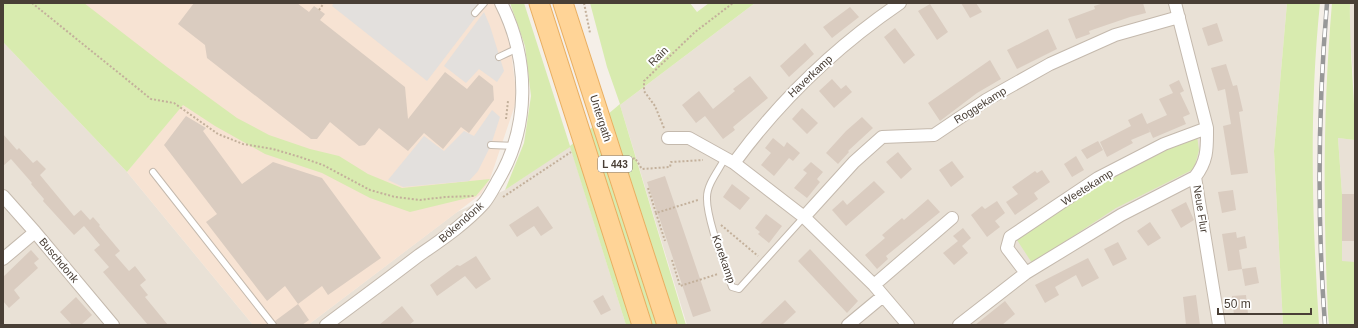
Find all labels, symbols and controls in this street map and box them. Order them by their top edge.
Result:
street label: Rain [646,44,670,68]
street label: Haverkamp [785,52,835,100]
street label: Roggekamp [952,84,1008,126]
street label: Untergath [588,93,614,143]
road number: L 443 [598,156,632,172]
street label: Weetekamp [1059,166,1115,208]
street label: Neue Flur [1191,184,1211,234]
street label: Bökendonk [436,199,486,245]
street label: Korekamp [710,233,738,285]
street label: Buschdonk [37,235,81,285]
scale bar [1218,290,1311,316]
text: 50 m [1224,297,1251,311]

